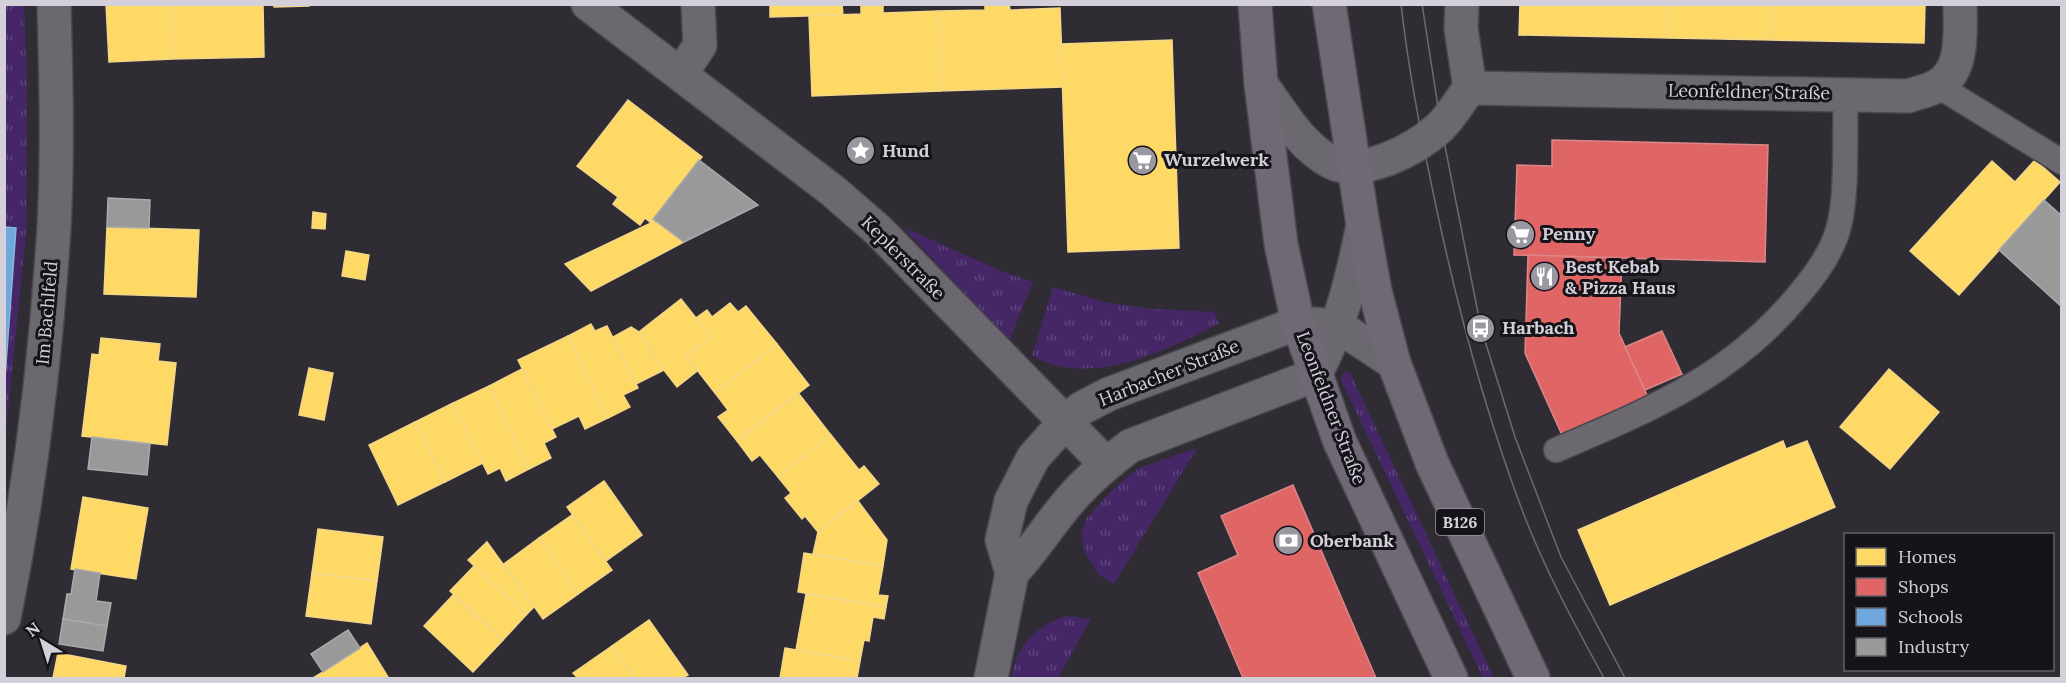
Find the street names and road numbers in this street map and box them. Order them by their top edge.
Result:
street label: Leonfeldner Straße [1668,79,1831,104]
street label: Keplerstraße [857,211,950,305]
street label: Im Bachlfeld [31,260,63,366]
street label: Leonfeldner Straße [1292,328,1371,488]
street label: Harbacher Straße [1095,334,1243,411]
road number: B126 [1436,509,1484,535]

